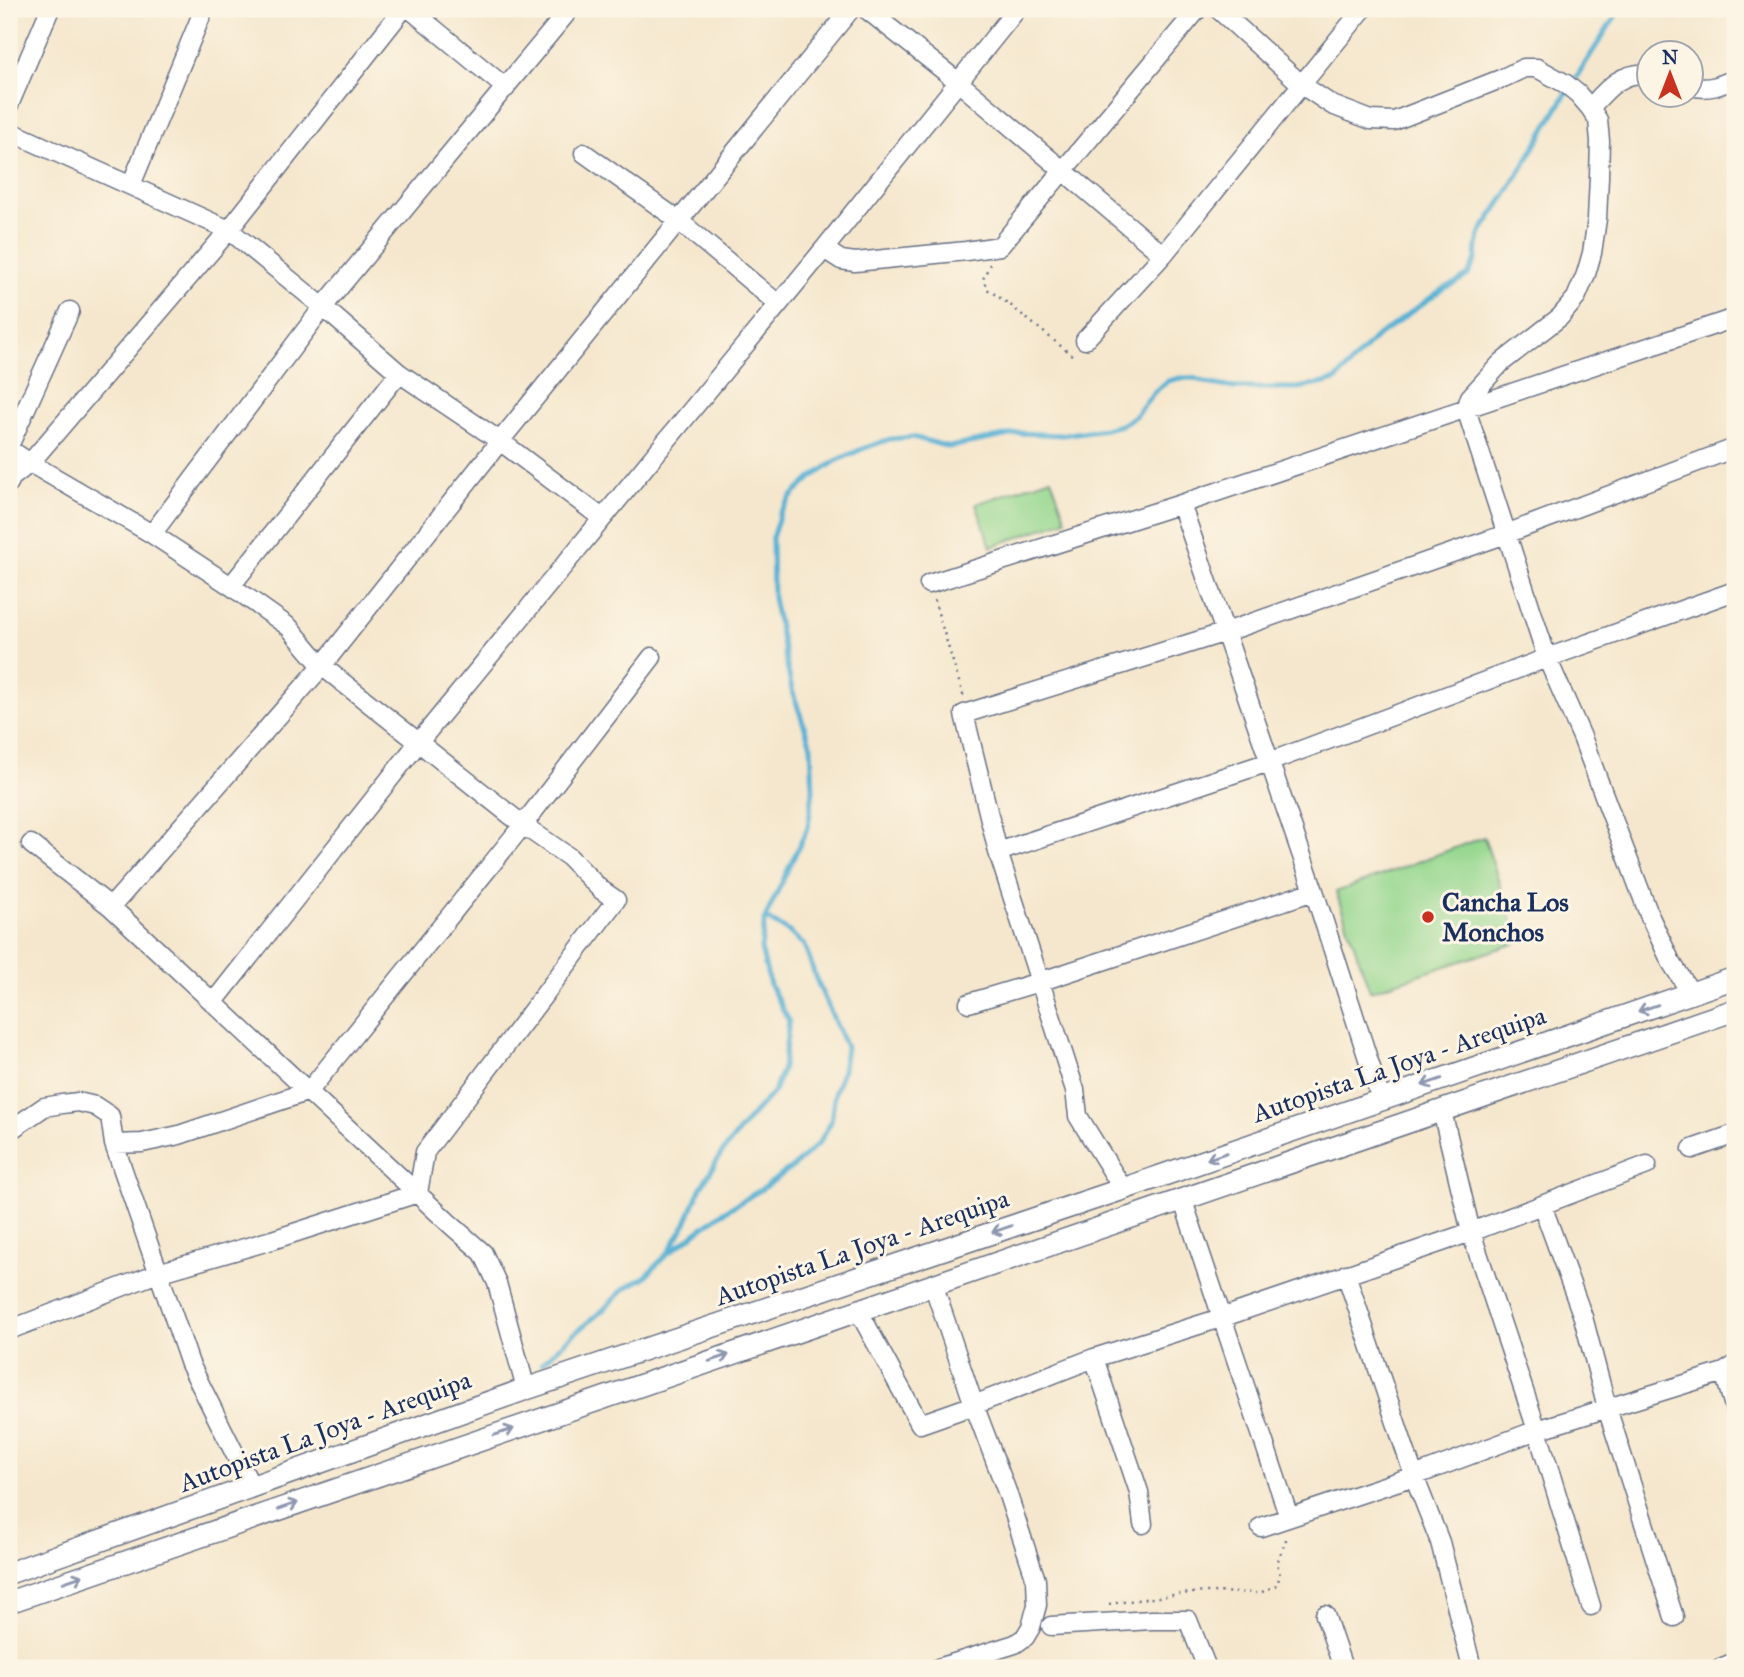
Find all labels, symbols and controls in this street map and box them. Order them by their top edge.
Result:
north arrow [1636,38,1706,108]
text: N [1662,46,1678,69]
place label: Cancha Los Monchos [1442,886,1569,948]
marker: Cancha Los Monchos [1420,909,1436,925]
street label: Autopista La Joya - Arequipa [1247,999,1550,1130]
one-way arrow [1637,1003,1659,1015]
one-way arrow [1422,1077,1444,1089]
one-way arrow [1207,1151,1229,1163]
street label: Autopista La Joya - Arequipa [710,1182,1013,1313]
one-way arrow [991,1223,1013,1236]
one-way arrow [707,1351,729,1363]
street label: Autopista La Joya - Arequipa [174,1363,475,1499]
one-way arrow [492,1425,514,1437]
one-way arrow [277,1499,299,1511]
one-way arrow [62,1572,84,1585]

